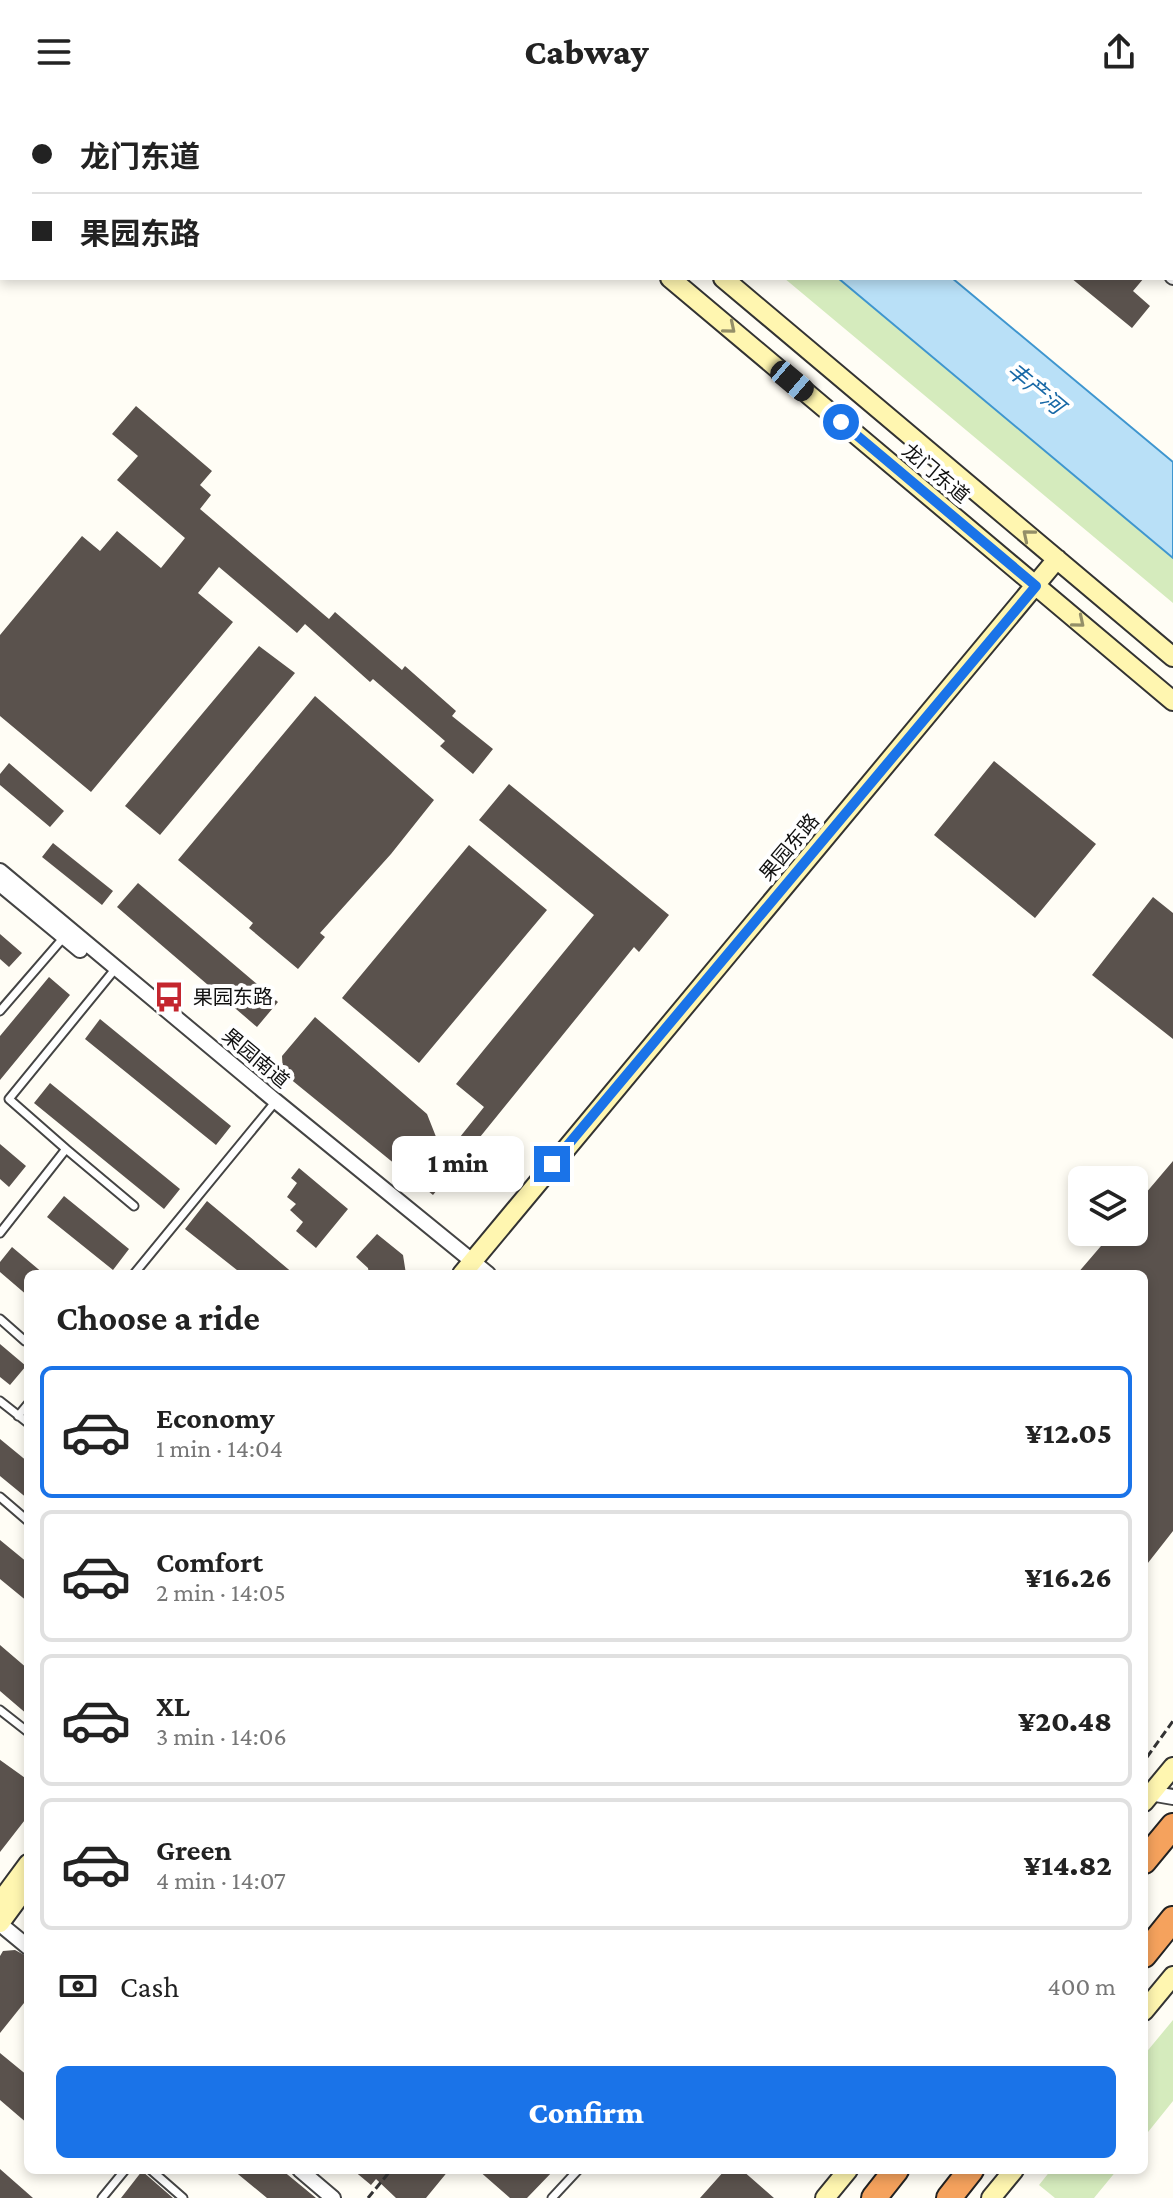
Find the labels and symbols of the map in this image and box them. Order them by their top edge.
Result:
one-way arrow [720,318,735,333]
car [766,356,818,406]
water label: 丰产河 [1002,358,1072,422]
route start [823,404,859,440]
street label: 龙门东道 [898,439,974,507]
one-way arrow [1022,530,1037,545]
one-way arrow [1069,612,1084,627]
street label: 果园东路 [755,809,823,885]
bus stop icon: 果园东路 [152,980,186,1014]
place label: 果园东路 [193,986,273,1008]
street label: 果园南道 [218,1024,294,1092]
callout: 1 min [392,1136,524,1192]
route end [534,1146,570,1182]

